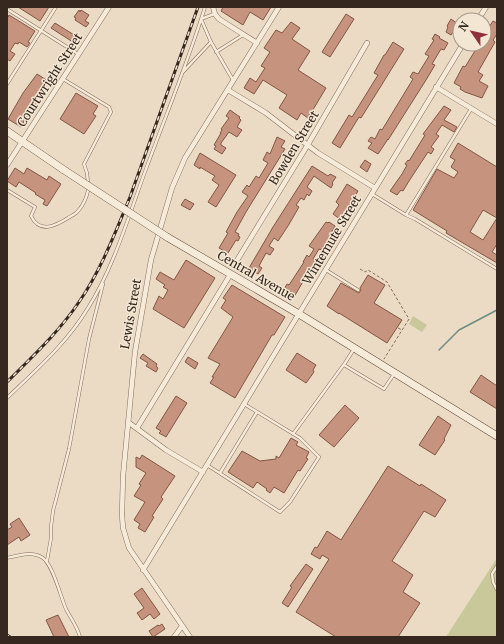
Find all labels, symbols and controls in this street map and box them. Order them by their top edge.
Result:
north arrow [452,12,492,52]
text: N [455,19,472,34]
street label: Courtwright Street [14,30,86,129]
street label: Bowden Street [265,108,322,188]
street label: Wintemute Street [299,192,364,288]
street label: Central Avenue [215,247,298,304]
street label: Lewis Street [117,277,144,350]

